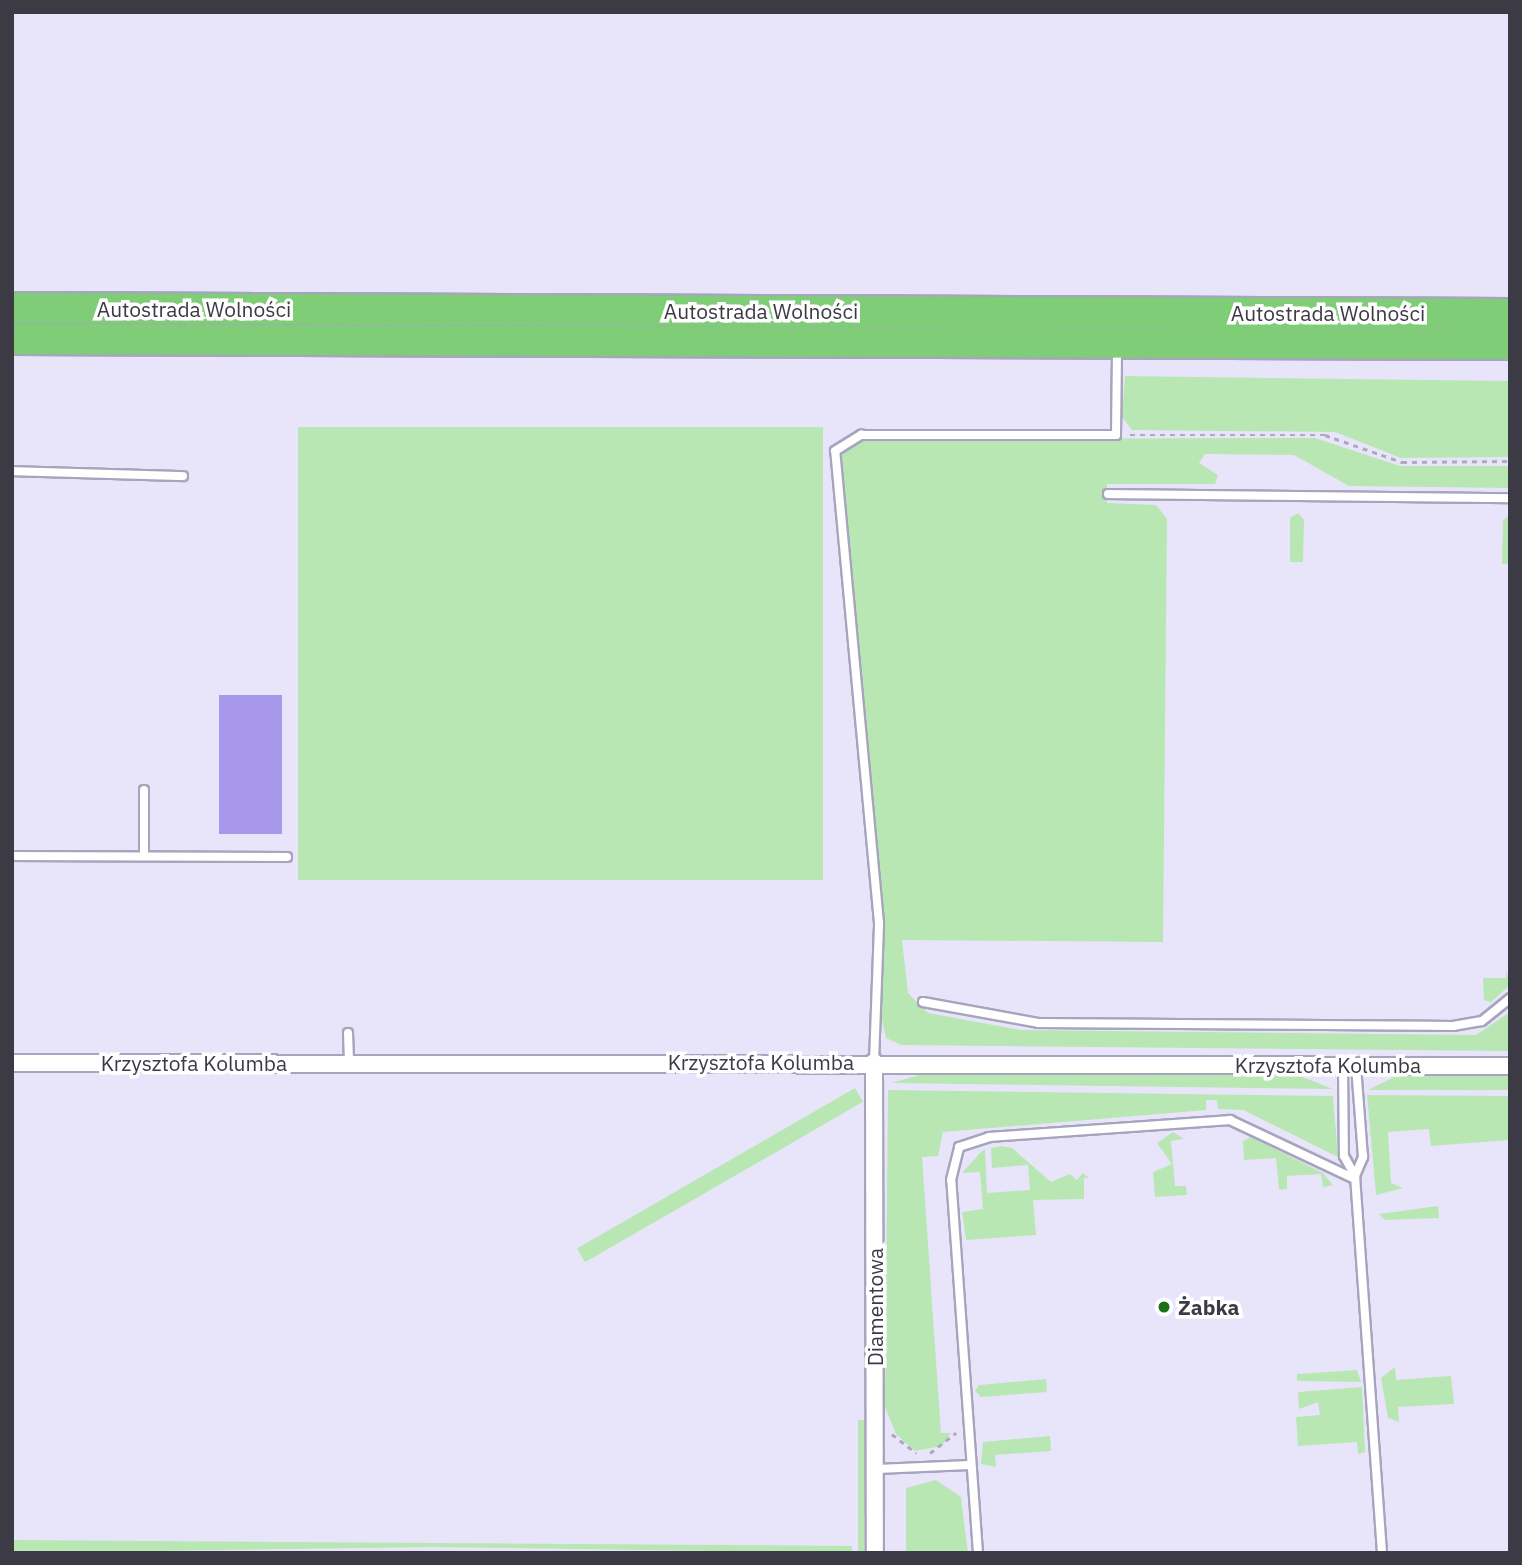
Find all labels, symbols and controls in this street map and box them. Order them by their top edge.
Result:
street label: Autostrada Wolności [97,296,291,322]
street label: Autostrada Wolności [664,298,858,324]
street label: Autostrada Wolności [1231,300,1425,326]
street label: Krzysztofa Kolumba [668,1049,854,1075]
street label: Krzysztofa Kolumba [101,1050,287,1076]
street label: Krzysztofa Kolumba [1235,1052,1421,1078]
street label: Diamentowa [862,1248,888,1366]
place label: Żabka [1178,1294,1240,1320]
marker: Żabka [1156,1299,1172,1315]

